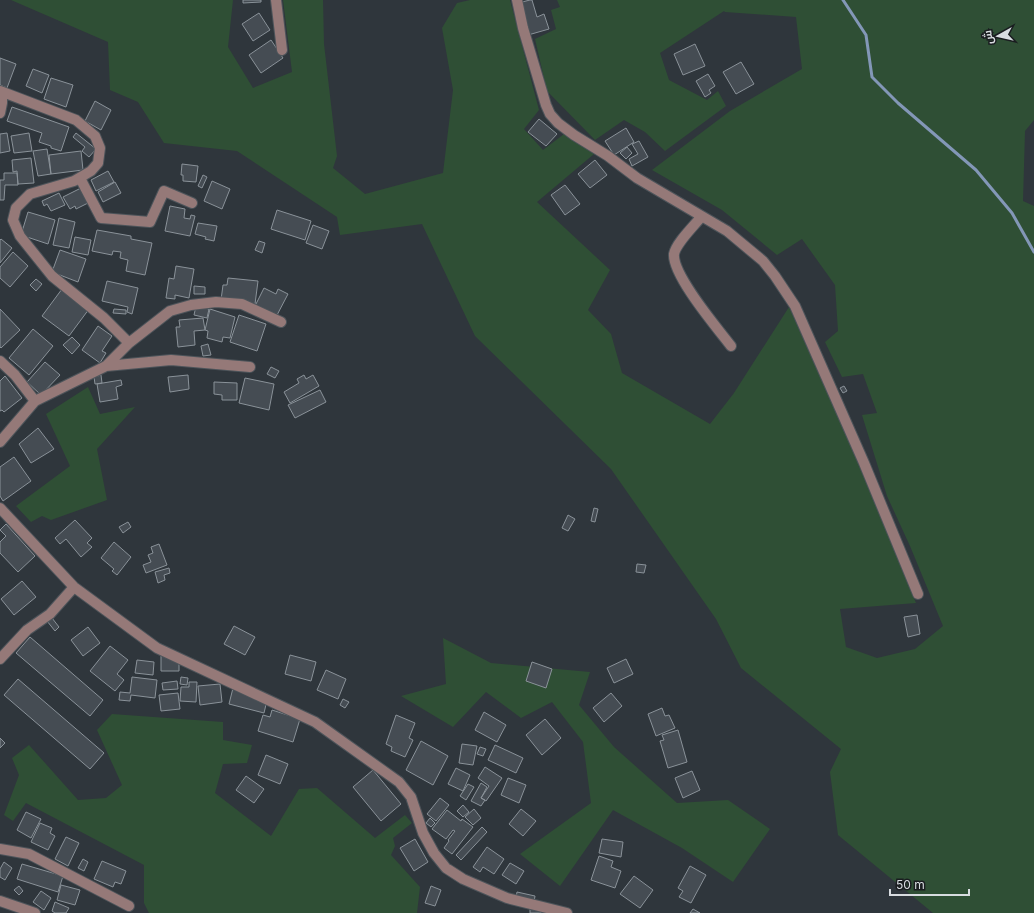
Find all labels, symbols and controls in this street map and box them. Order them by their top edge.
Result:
north arrow [978,16,1018,56]
text: ش [980,29,996,45]
scale bar [890,871,969,897]
text: 50 m [896,877,925,892]

